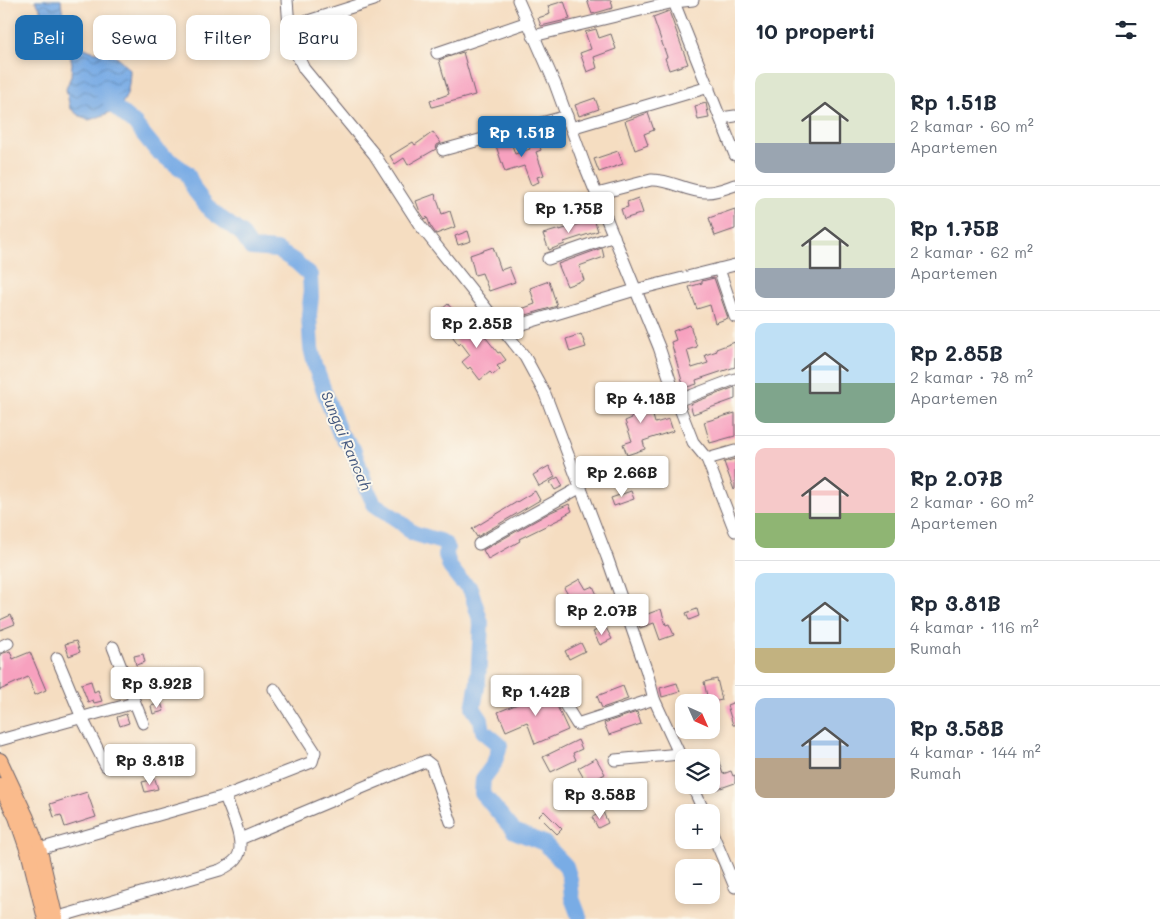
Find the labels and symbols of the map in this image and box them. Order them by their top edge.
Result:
pin: Rp 1.51B [470,116,574,158]
pin: Rp 1.75B [517,192,621,234]
pin: Rp 2.85B [425,306,529,349]
pin: Rp 4.18B [589,382,693,424]
water label: Sungai Rancah [317,388,377,493]
pin: Rp 2.66B [570,456,674,498]
pin: Rp 2.07B [550,594,654,636]
pin: Rp 3.92B [105,666,209,709]
pin: Rp 1.42B [484,674,588,717]
north arrow [675,694,720,739]
pin: Rp 3.81B [98,744,202,786]
pin: Rp 3.58B [548,778,652,820]

